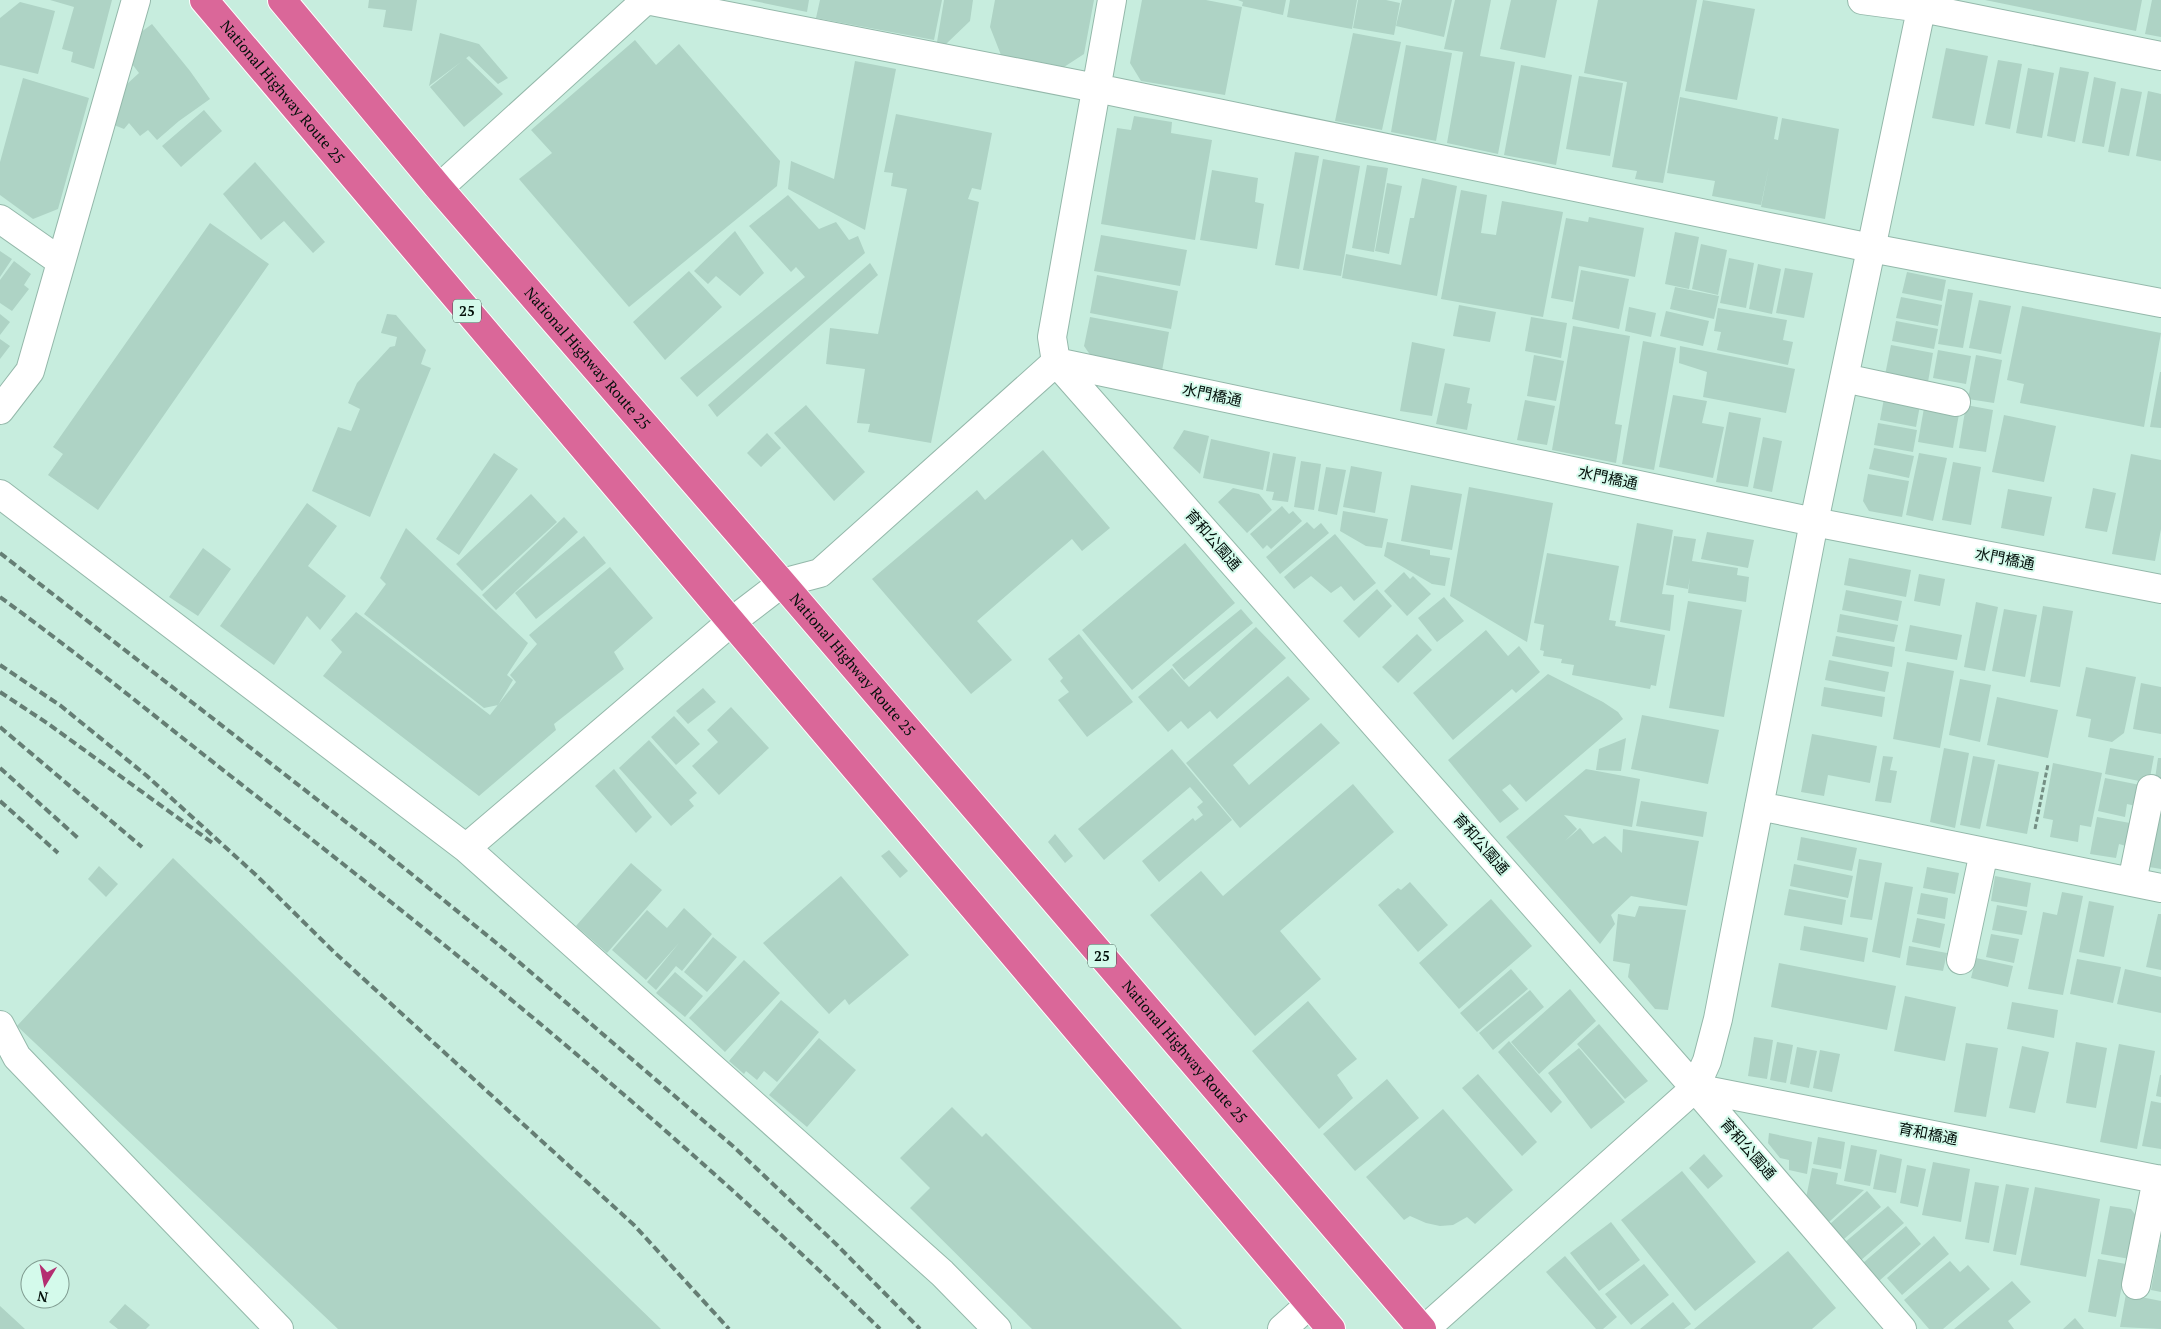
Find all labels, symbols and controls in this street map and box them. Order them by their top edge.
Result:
street label: National Highway Route 25 [216,16,350,168]
street label: National Highway Route 25 [521,283,655,433]
road number: 25 [453,300,481,322]
street label: 水門橋通 [1181,378,1244,410]
street label: 水門橋通 [1577,461,1640,493]
street label: 育和公園通 [1182,504,1246,574]
street label: 水門橋通 [1974,542,2037,574]
street label: National Highway Route 25 [786,589,920,740]
street label: 育和公園通 [1450,808,1514,878]
road number: 25 [1088,944,1116,968]
street label: National Highway Route 25 [1118,976,1252,1127]
street label: 育和公園通 [1717,1113,1781,1183]
street label: 育和橋通 [1897,1117,1960,1149]
north arrow [20,1259,70,1309]
text: N [35,1287,50,1308]

